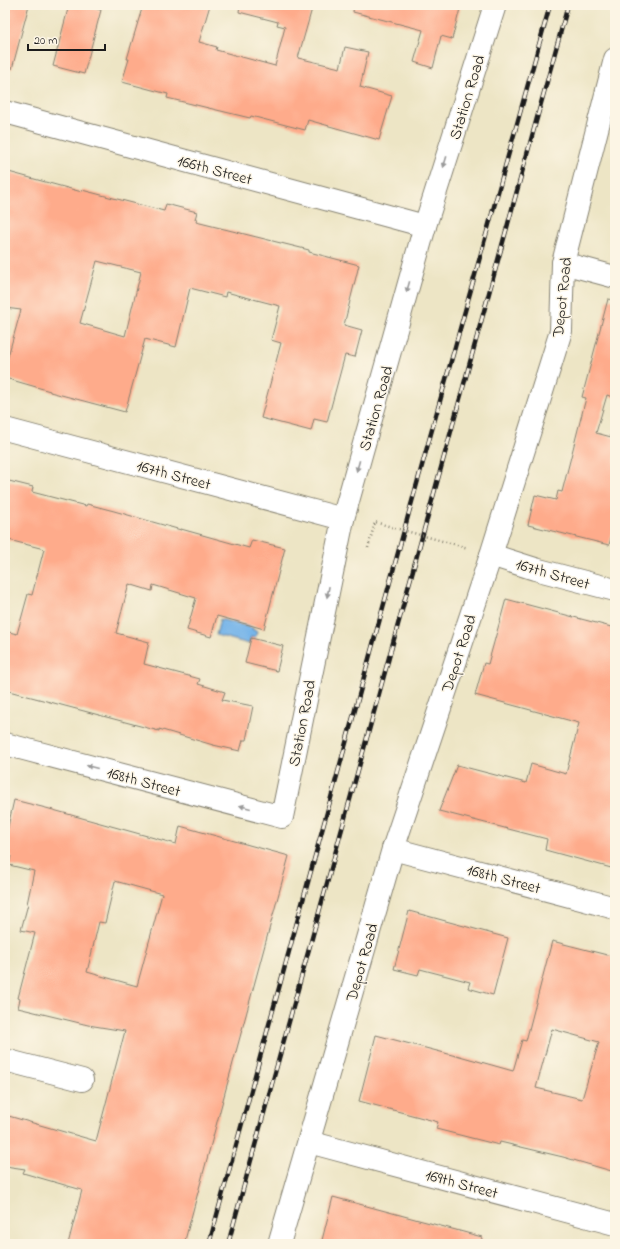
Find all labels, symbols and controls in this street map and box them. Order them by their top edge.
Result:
scale bar [28,26,105,52]
text: 20 m [34,32,57,50]
street label: Station Road [444,52,492,143]
street label: 166th Street [174,149,255,193]
one-way arrow [442,157,448,169]
street label: Depot Road [547,256,579,339]
one-way arrow [405,281,411,293]
street label: Station Road [353,363,401,454]
street label: 167th Street [134,455,214,498]
one-way arrow [355,460,361,472]
street label: 167th Street [513,553,593,597]
one-way arrow [324,586,330,599]
street label: Depot Road [436,612,484,696]
street label: Station Road [283,678,323,769]
street label: 168th Street [104,762,184,804]
one-way arrow [86,764,98,770]
one-way arrow [238,804,251,810]
street label: 168th Street [464,859,544,901]
street label: Depot Road [340,921,386,1005]
street label: 169th Street [423,1164,501,1206]

